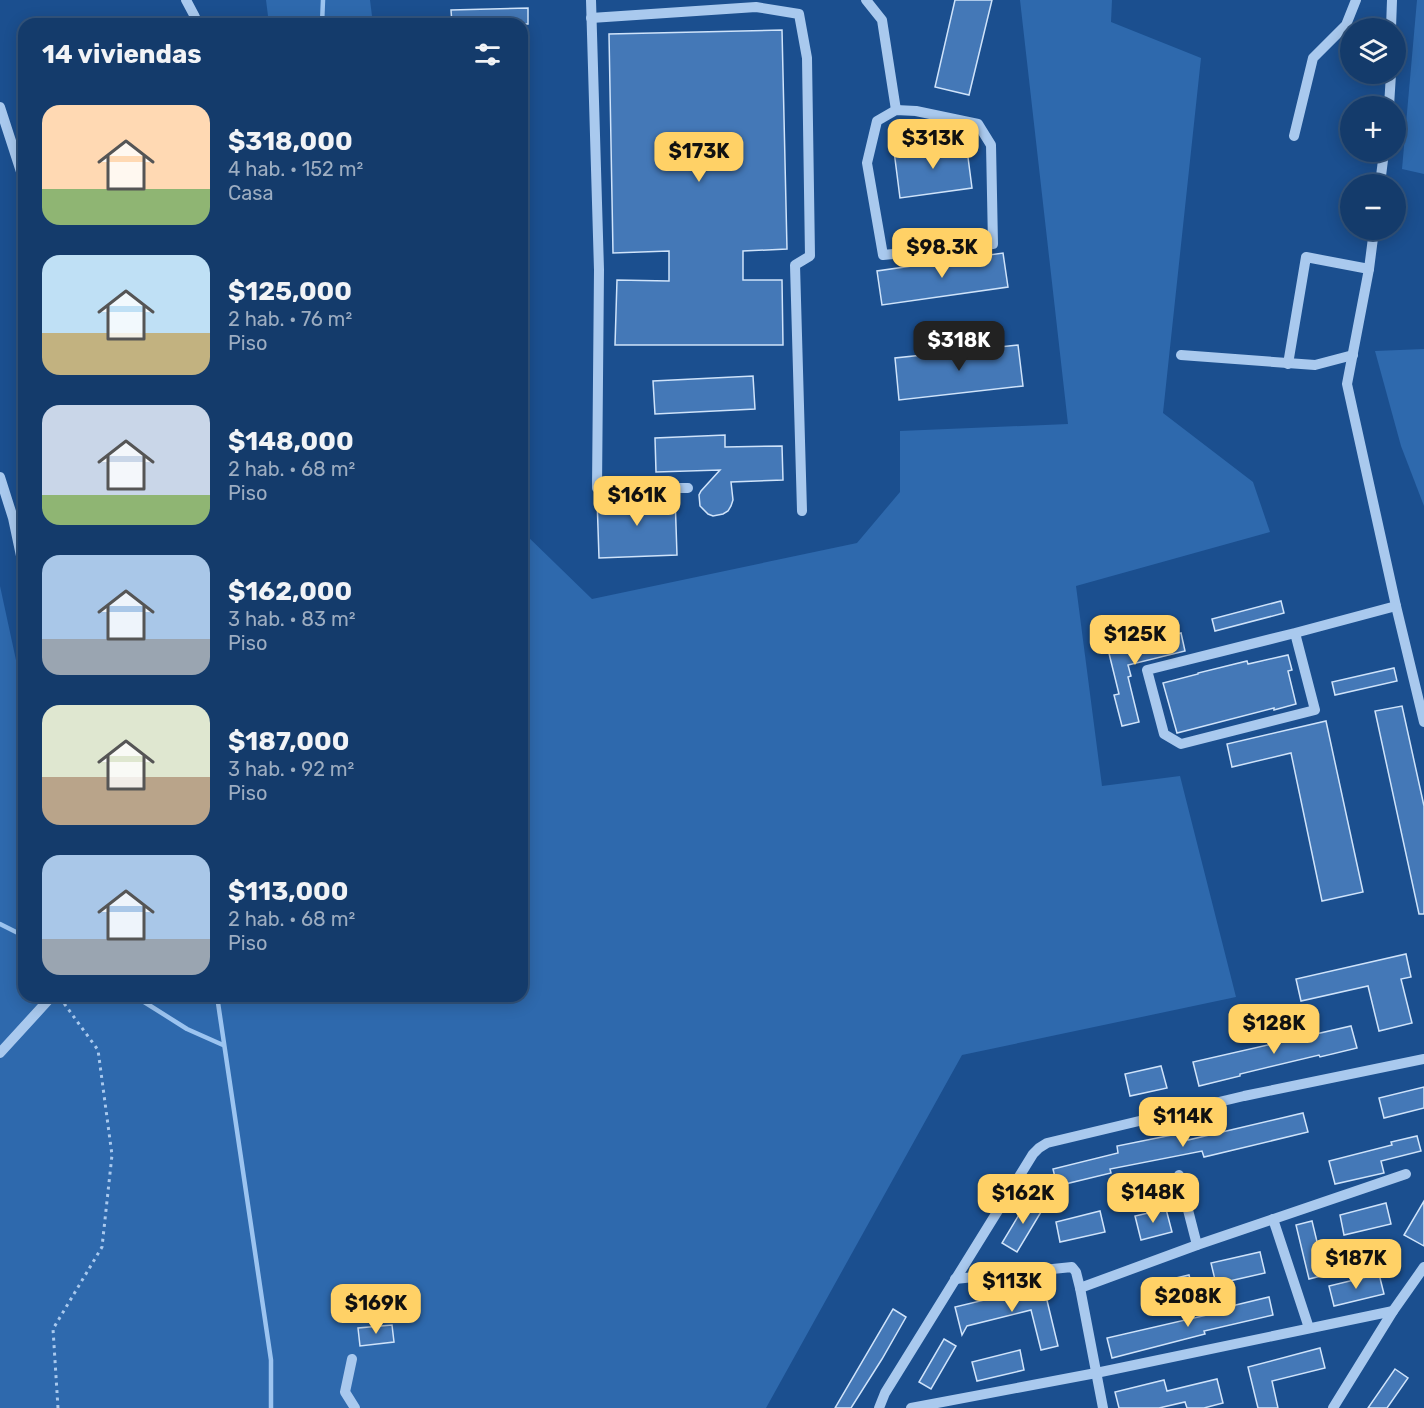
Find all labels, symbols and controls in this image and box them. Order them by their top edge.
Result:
map controls [1340,18,1406,240]
button: layers [1340,18,1406,84]
icon: filters [471,38,504,71]
text: 14 viviendas [42,39,202,70]
button: + [1340,96,1406,162]
pin: $313K [891,119,975,170]
text: $318,000 [228,126,353,157]
text: $313K [902,126,964,150]
icon: home [90,129,162,201]
pin: $173K [657,132,741,183]
text: $173K [668,139,730,163]
text: 4 hab. · 152 m² [228,157,363,181]
button: − [1340,174,1406,240]
text: Casa [228,181,274,205]
pin: $98.3K [893,228,991,279]
text: $98.3K [906,235,978,259]
text: $125,000 [228,276,352,307]
icon: home [90,279,162,351]
text: 2 hab. · 76 m² [228,307,352,331]
pin: $318K [917,321,1001,372]
text: $318K [927,328,991,352]
text: Piso [228,331,267,355]
text: $148,000 [228,426,354,457]
icon: home [90,429,162,501]
text: 2 hab. · 68 m² [228,457,355,481]
pin: $161K [595,476,679,527]
text: Piso [228,481,267,505]
text: $161K [607,483,667,507]
text: $162,000 [228,576,352,607]
icon: home [90,579,162,651]
text: 3 hab. · 83 m² [228,607,356,631]
pin: $125K [1093,615,1177,666]
text: $125K [1104,622,1166,646]
text: Piso [228,631,267,655]
text: $187,000 [228,726,349,757]
icon: home [90,729,162,801]
text: 3 hab. · 92 m² [228,757,354,781]
text: Piso [228,781,267,805]
text: $113,000 [228,876,348,907]
icon: home [90,879,162,951]
text: 2 hab. · 68 m² [228,907,355,931]
text: Piso [228,931,267,955]
pin: $128K [1232,1004,1316,1055]
text: $128K [1242,1011,1306,1035]
pin: $114K [1141,1097,1225,1148]
text: $114K [1153,1104,1213,1128]
pin: $148K [1111,1173,1195,1224]
pin: $162K [981,1174,1065,1225]
text: $148K [1121,1180,1185,1204]
text: $162K [992,1181,1054,1205]
pin: $187K [1314,1239,1398,1290]
text: $187K [1325,1246,1387,1270]
pin: $113K [970,1262,1054,1313]
text: $113K [982,1269,1042,1293]
pin: $208K [1146,1277,1230,1328]
pin: $169K [334,1284,418,1335]
text: $208K [1155,1284,1221,1308]
text: $169K [345,1291,407,1315]

